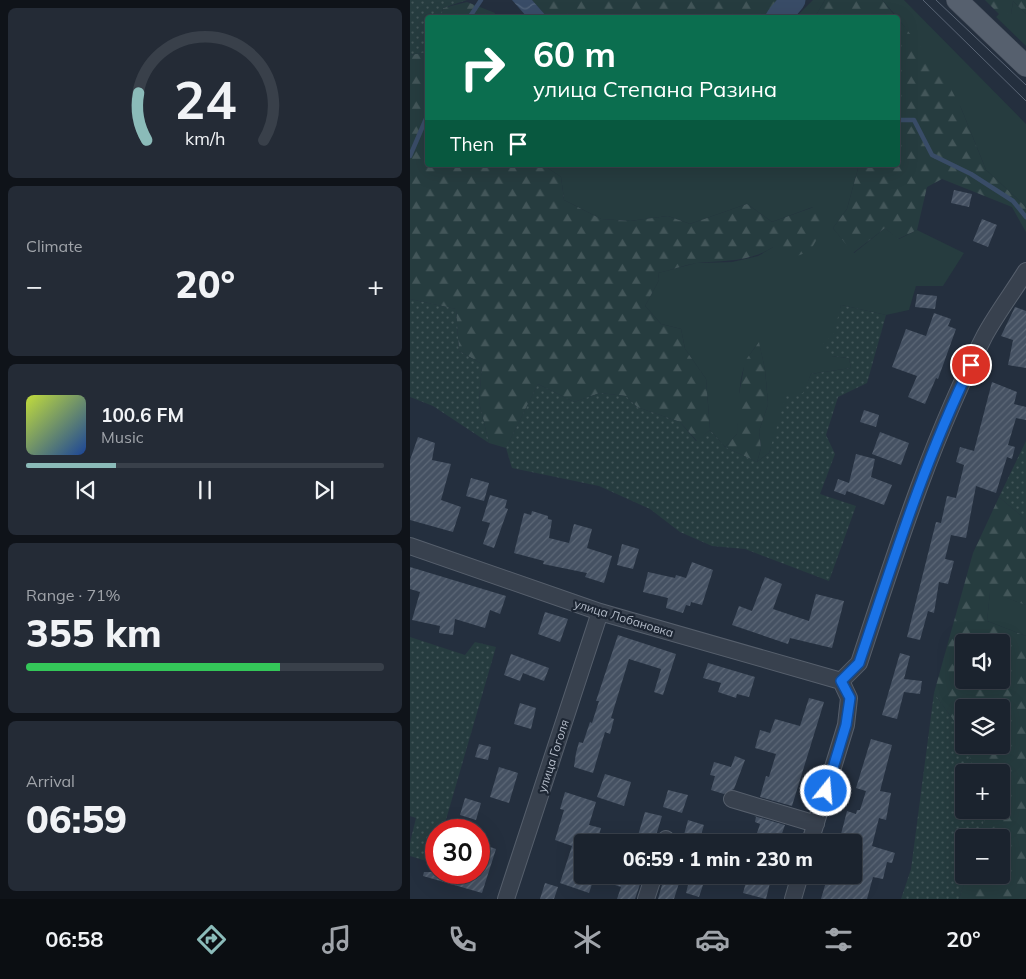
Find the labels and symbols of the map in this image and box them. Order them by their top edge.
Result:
pin [950,344,992,386]
street label: улица Лобановка [572,596,676,640]
street label: улица Гоголя [534,717,572,795]
position arrow [799,764,851,816]
speed limit sign: 30 [425,819,490,884]

